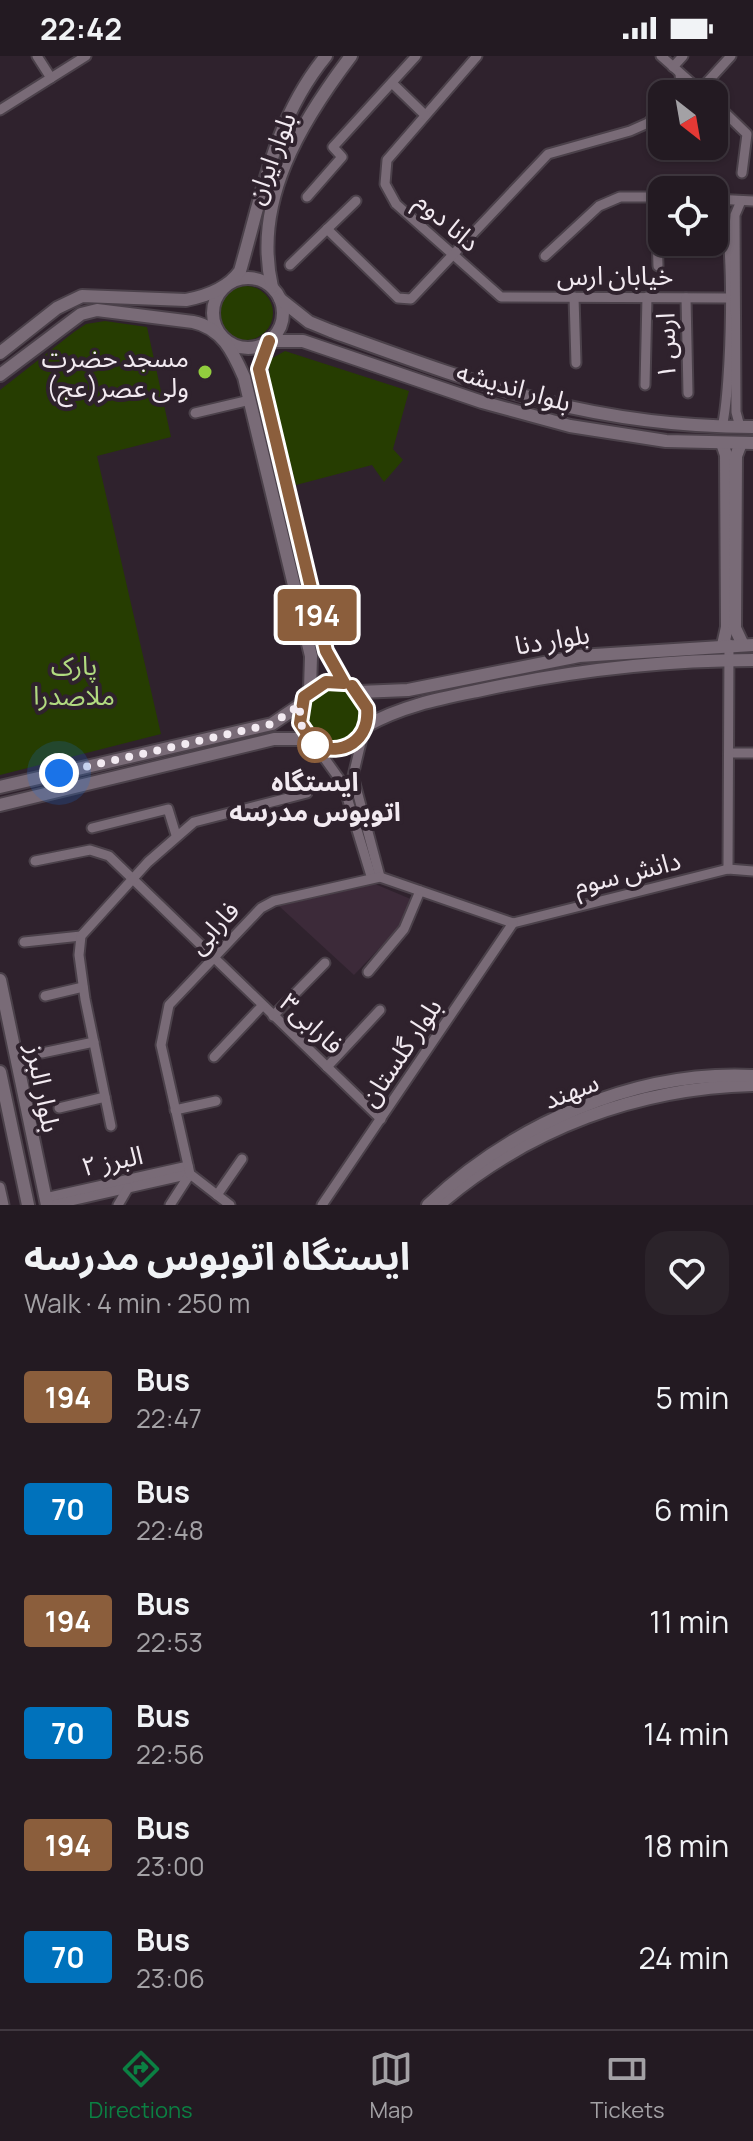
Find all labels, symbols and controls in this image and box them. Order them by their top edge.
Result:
text: 22:42 [40,8,122,49]
north arrow [648,80,728,160]
map controls [648,80,728,256]
street label: بلوار ایران [236,107,304,209]
button: locate [648,176,728,256]
street label: دانا دوم [406,183,488,261]
street label: خیابان ارس [557,257,673,293]
street label: ارس ۱ [646,312,684,380]
place label: مسجد حضرت ولی عصر(عج) [42,339,189,408]
street label: بلوار اندیشه [453,352,575,420]
marker: مسجد حضرت ولی عصر(عج) [196,363,214,381]
line badge: 194 [271,589,363,641]
text: 194 [294,596,340,634]
street label: بلوار دنا [512,615,592,663]
park label: پارک ملاصدرا [33,647,115,713]
marker: ایستگاه اتوبوس مدرسه [298,728,332,762]
your location [39,753,79,793]
place label: ایستگاه اتوبوس مدرسه [229,763,401,829]
street label: دانش سوم [570,841,685,906]
street label: فارابی [179,893,247,961]
street label: فارابی۳ [272,984,352,1062]
street label: بلوار گلستان [350,991,450,1113]
street label: بلوار البرز [18,1040,70,1135]
street label: سهند [538,1063,604,1117]
street label: البرز ۲ [78,1136,146,1184]
text: ایستگاه اتوبوس مدرسه [24,1229,410,1281]
button: heart [645,1231,729,1315]
text: Walk · 4 min · 250 m [24,1285,250,1321]
text: Bus [136,1359,190,1400]
text: 5 min [655,1377,729,1418]
text: 194 [45,1378,91,1416]
text: 22:47 [136,1400,202,1436]
text: Bus [136,1471,190,1512]
text: 6 min [654,1489,729,1530]
text: 70 [51,1490,85,1528]
text: 22:48 [136,1512,204,1548]
text: Bus [136,1583,190,1624]
text: 11 min [649,1601,729,1642]
text: 194 [45,1602,91,1640]
text: 22:53 [136,1624,203,1660]
text: Bus [136,1695,190,1736]
text: 14 min [643,1713,729,1754]
text: 70 [51,1714,85,1752]
text: 22:56 [136,1736,205,1772]
text: Bus [136,1807,190,1848]
text: 18 min [644,1825,729,1866]
text: 194 [45,1826,91,1864]
text: 23:00 [136,1848,205,1884]
text: Bus [136,1919,190,1960]
text: 24 min [639,1937,729,1978]
text: 70 [51,1938,85,1976]
text: 23:06 [136,1960,205,1996]
tab: Directions [88,2047,193,2125]
tab: Map [369,2047,413,2125]
tab: Tickets [590,2047,665,2125]

